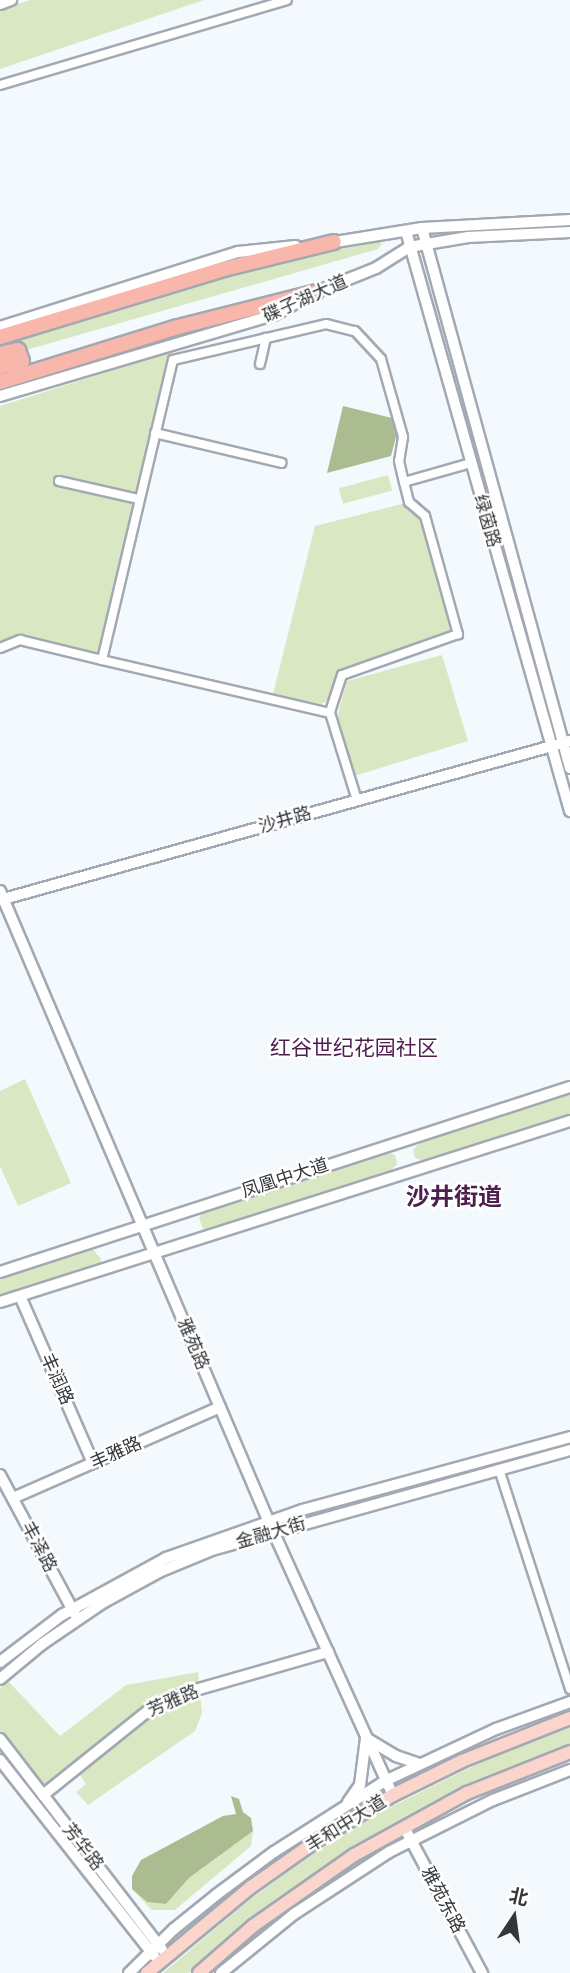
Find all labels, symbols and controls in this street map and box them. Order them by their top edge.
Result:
street label: 碟子湖大道 [259,271,351,327]
street label: 绿茵路 [469,492,505,550]
street label: 沙井路 [256,802,314,838]
district label: 红谷世纪花园社区 [270,1034,438,1060]
street label: 凤凰中大道 [239,1154,331,1202]
district label: 沙井街道 [406,1183,502,1211]
street label: 雅苑路 [173,1315,213,1373]
street label: 丰润路 [36,1350,78,1408]
street label: 丰雅路 [87,1432,145,1474]
street label: 金融大街 [233,1513,309,1553]
street label: 丰泽路 [17,1518,61,1576]
street label: 芳雅路 [144,1681,202,1721]
street label: 丰和中大道 [302,1791,390,1857]
street label: 芳华路 [58,1819,108,1875]
street label: 雅苑东路 [417,1863,469,1937]
north arrow [479,1882,549,1952]
text: 北 [507,1883,531,1910]

